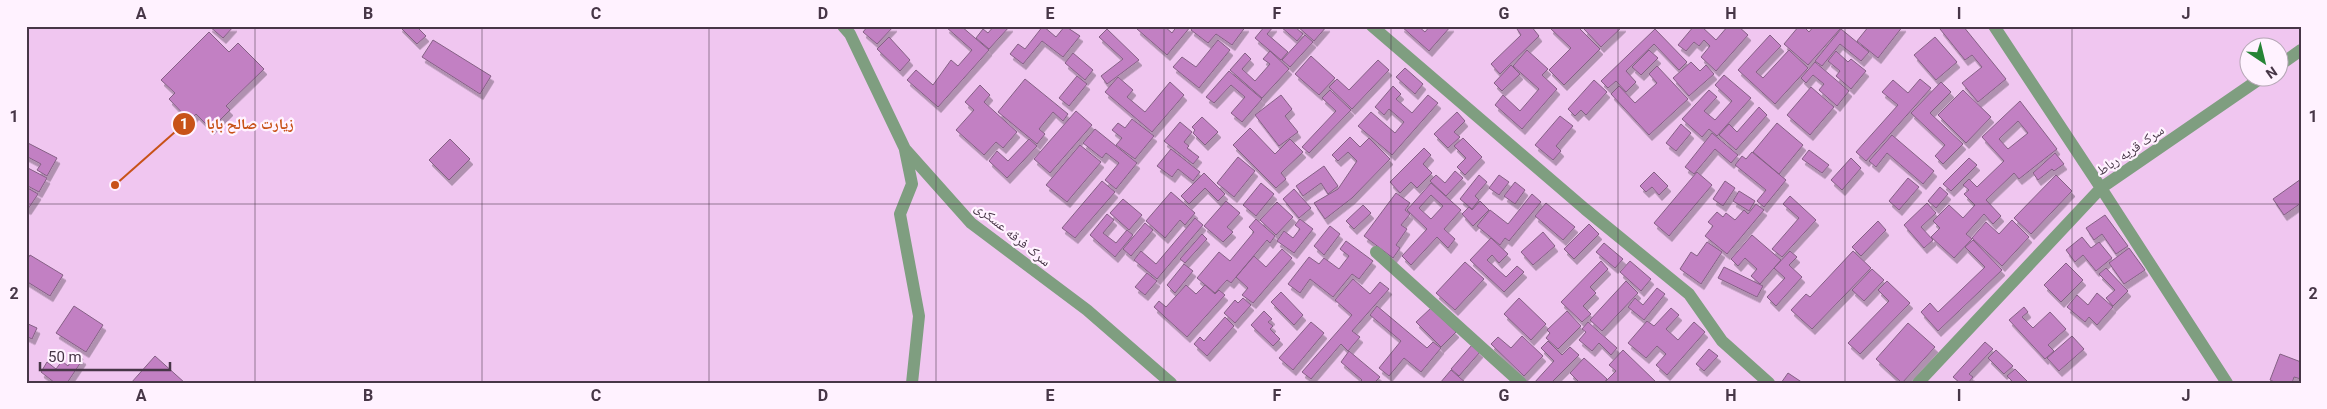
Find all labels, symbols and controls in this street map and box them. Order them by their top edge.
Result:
text: A [136,4,147,23]
text: B [363,4,373,23]
text: C [591,4,601,23]
text: D [818,4,828,23]
text: E [1046,4,1055,23]
text: F [1273,4,1282,23]
text: G [1499,4,1510,23]
text: H [1725,4,1737,23]
text: I [1957,4,1961,23]
text: J [2182,4,2190,23]
north arrow [2240,38,2290,88]
text: N [2263,63,2280,82]
text: 1 [9,107,19,126]
text: 1 [2308,107,2318,126]
callout: زیارت صالح بابا [171,109,304,139]
text: 1 [180,115,188,133]
text: زیارت صالح بابا [206,115,294,134]
street label: سرک قریه رباط [2093,122,2167,179]
street label: سرک فرقه عسکری [971,199,1054,270]
text: 2 [9,284,19,303]
text: 2 [2308,284,2318,303]
scale bar [40,339,170,371]
text: 50 m [48,348,82,366]
text: A [136,386,147,405]
text: B [363,386,373,405]
text: C [591,386,601,405]
text: D [818,386,828,405]
text: E [1046,386,1055,405]
text: F [1273,386,1282,405]
text: G [1499,386,1510,405]
text: H [1725,386,1737,405]
text: I [1957,386,1961,405]
text: J [2182,386,2190,405]

